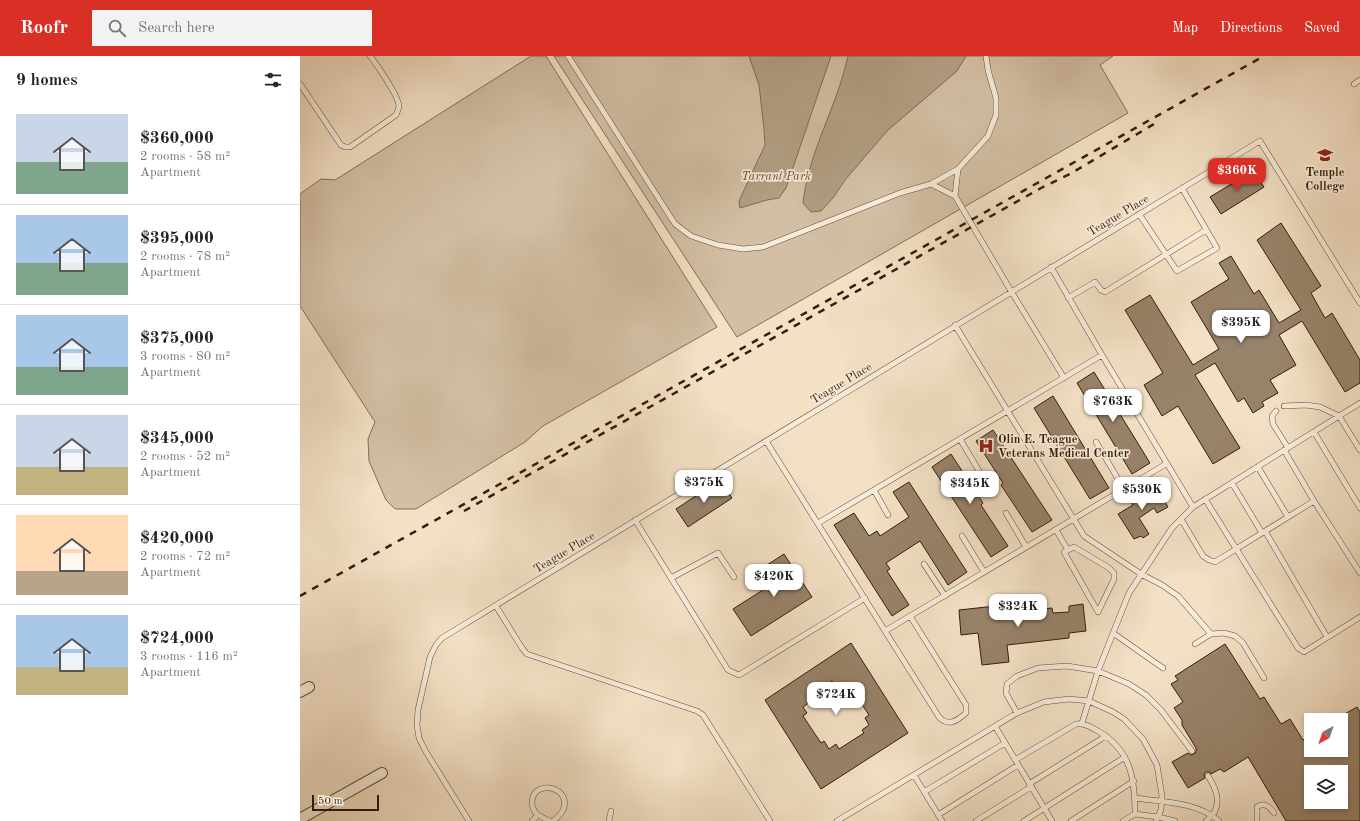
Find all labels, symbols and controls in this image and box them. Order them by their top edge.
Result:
search box [92,10,372,46]
icon: search [106,17,128,39]
text: Roofr [20,19,68,38]
text: Search here [138,21,215,36]
text: Map [1172,21,1198,35]
text: Directions [1220,21,1282,35]
text: Saved [1304,21,1340,35]
icon: filters [262,69,284,91]
text: 9 homes [16,72,78,89]
icon: home [48,130,96,178]
text: $360,000 [140,130,214,147]
school or university icon: Temple College [1316,146,1334,164]
text: 2 rooms · 58 m² [140,150,230,163]
pin: $360K [1209,158,1265,192]
text: $360K [1217,164,1257,177]
text: Apartment [140,166,201,179]
place label: Temple College [1305,167,1345,193]
park label: Tarrant Park [741,171,811,183]
street label: Teague Place [1086,193,1152,239]
text: $395,000 [140,230,214,247]
icon: home [48,231,96,279]
text: 2 rooms · 78 m² [140,250,230,263]
text: Apartment [140,266,201,279]
pin: $395K [1213,310,1269,344]
text: $395K [1221,316,1261,329]
text: $375,000 [140,330,214,347]
icon: home [48,331,96,379]
text: 3 rooms · 80 m² [140,350,230,363]
street label: Teague Place [809,361,875,407]
text: Apartment [140,366,201,379]
pin: $763K [1085,389,1141,423]
text: $763K [1093,395,1133,408]
text: $345,000 [140,430,214,447]
icon: home [48,431,96,479]
place label: Olin E. Teague Veterans Medical Center [998,434,1129,460]
hospital icon: Olin E. Teague Veterans Medical Center [977,437,995,455]
text: 2 rooms · 52 m² [140,450,230,463]
text: Apartment [140,466,201,479]
pin: $375K [676,470,732,504]
pin: $345K [942,471,998,505]
text: $375K [684,476,724,489]
text: $345K [950,477,990,490]
pin: $530K [1114,477,1170,511]
text: $530K [1122,483,1162,496]
text: $420,000 [140,530,214,547]
street label: Teague Place [532,530,598,576]
icon: home [48,531,96,579]
text: 2 rooms · 72 m² [140,550,230,563]
pin: $420K [746,564,802,598]
text: Apartment [140,566,201,579]
text: $420K [754,570,794,583]
pin: $324K [990,594,1046,628]
text: $324K [998,600,1038,613]
text: $724,000 [140,630,214,647]
icon: home [48,631,96,679]
text: 3 rooms · 116 m² [140,650,238,663]
text: Apartment [140,666,201,679]
pin: $724K [808,682,864,716]
text: $724K [816,688,856,701]
north arrow [1304,713,1348,757]
map controls [1304,713,1348,809]
button: layers [1304,765,1348,809]
scale bar [312,793,379,812]
text: 50 m [318,796,343,807]

